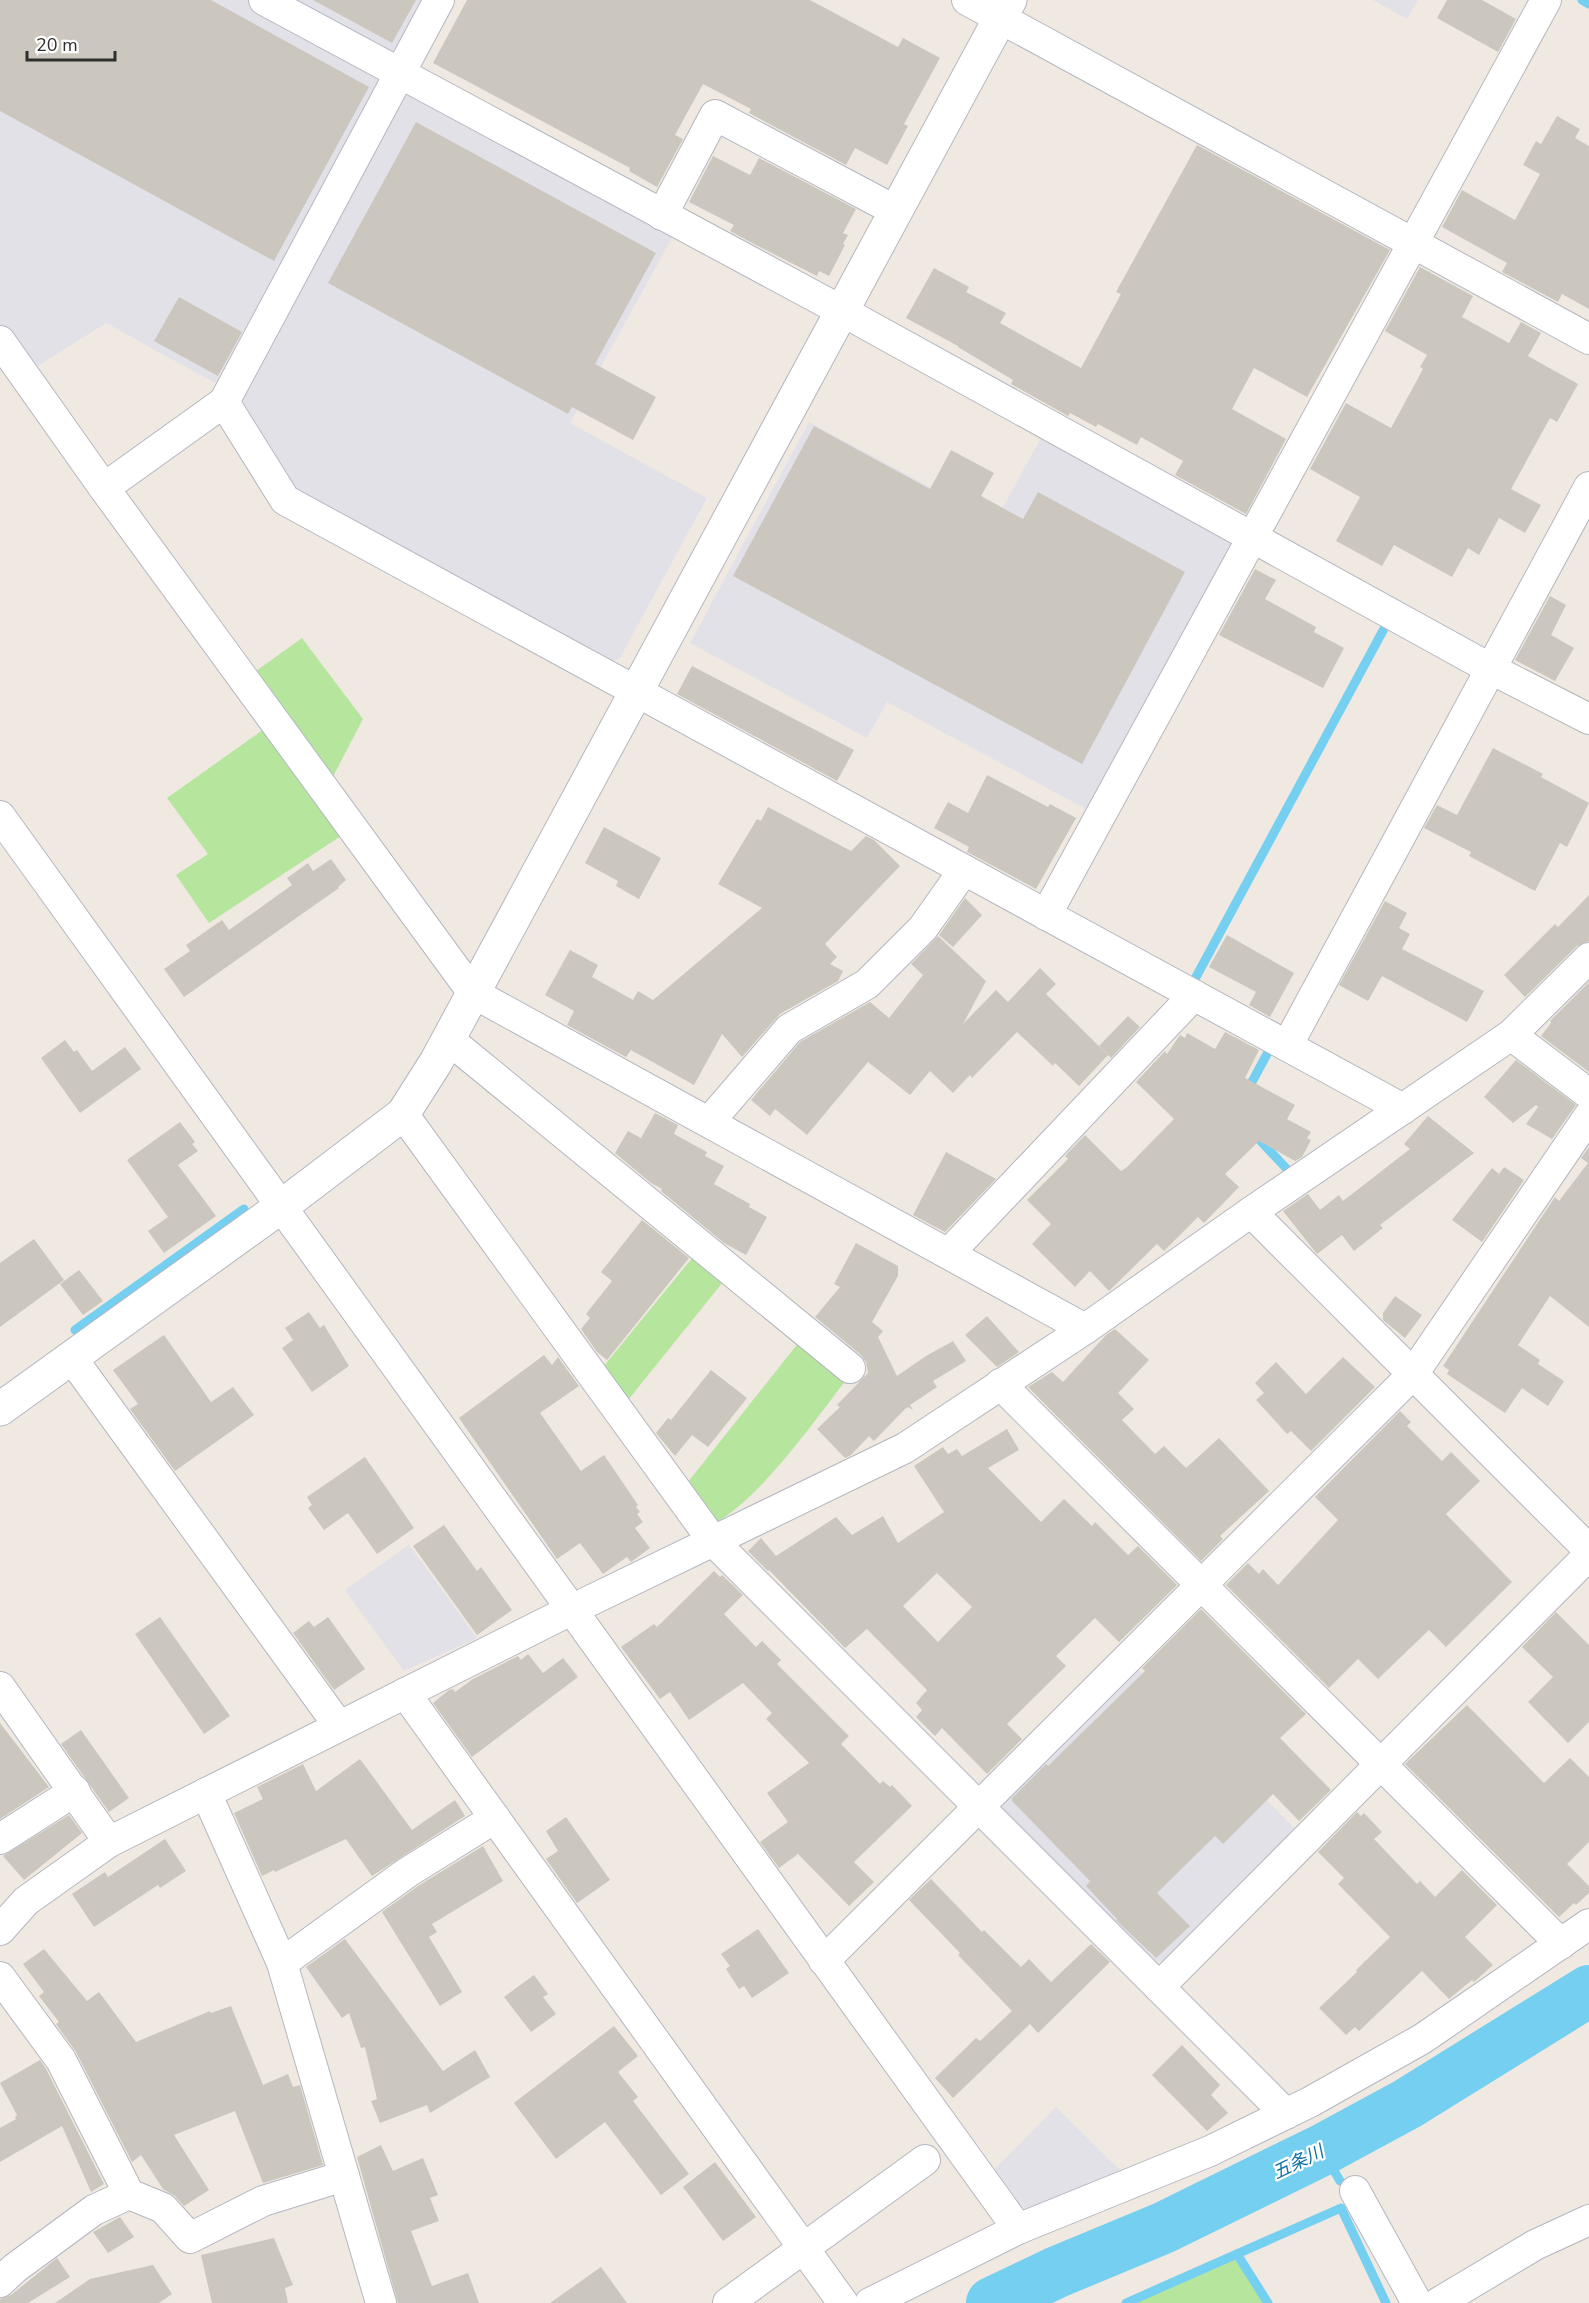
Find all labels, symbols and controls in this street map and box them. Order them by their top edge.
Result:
scale bar [27,24,116,62]
text: 20 m [36,33,78,57]
water label: 五条川 [1268,2139,1329,2185]

